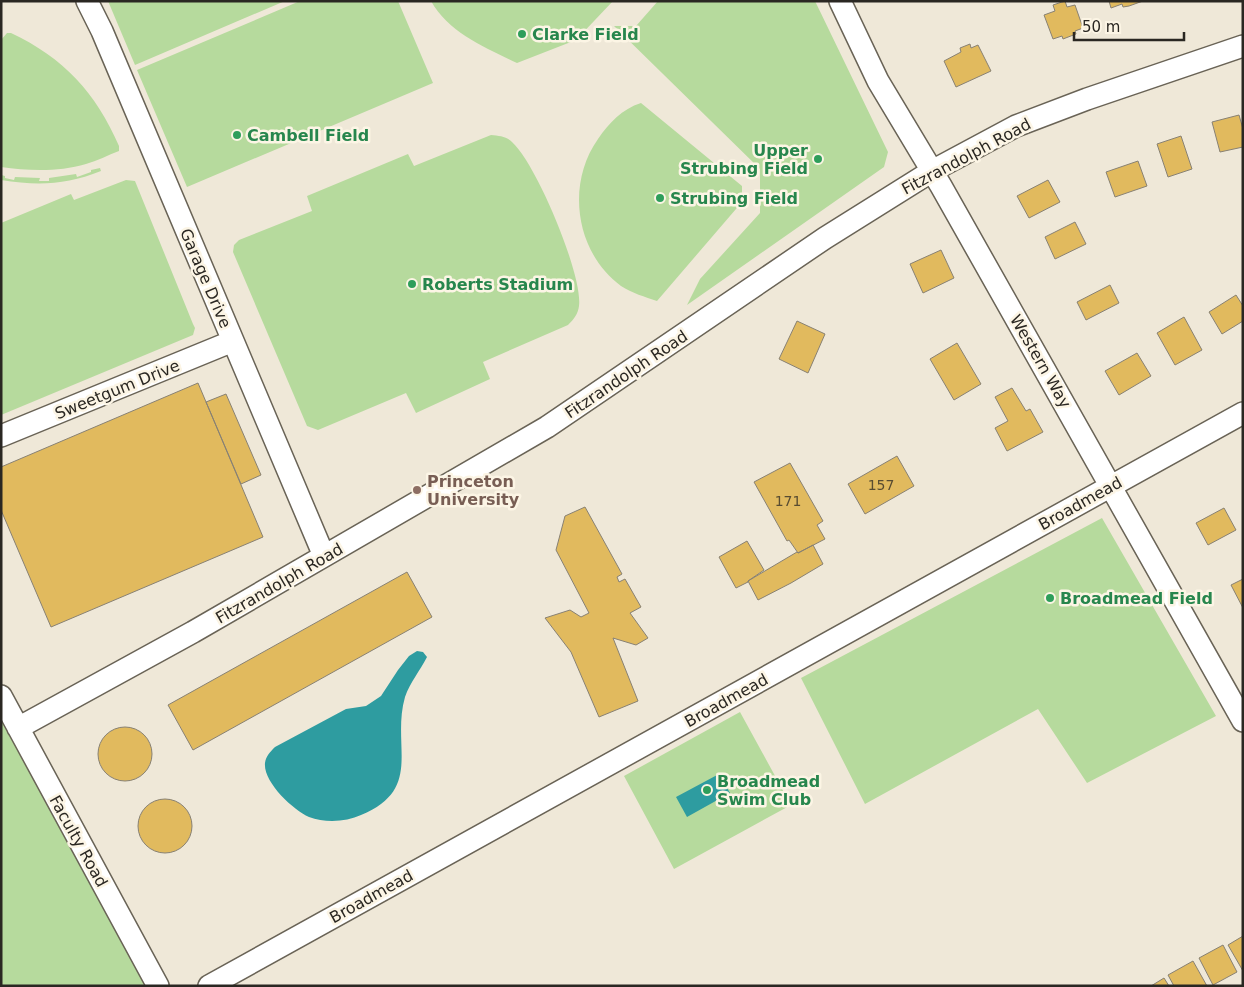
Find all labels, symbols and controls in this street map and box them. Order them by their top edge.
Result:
scale bar [1074,10,1184,42]
text: 50 m [1082,18,1120,36]
place label: Clarke Field [532,25,639,44]
marker: Clarke Field [516,28,528,40]
street label: Fitzrandolph Road [898,114,1034,199]
place label: Cambell Field [247,126,369,145]
marker: Cambell Field [231,129,243,141]
place label: Upper Strubing Field [680,141,808,178]
marker: Upper Strubing Field [812,153,824,165]
place label: Strubing Field [670,189,798,208]
marker: Strubing Field [654,192,666,204]
street label: Garage Drive [176,226,235,331]
place label: Roberts Stadium [422,275,573,294]
marker: Roberts Stadium [406,278,418,290]
street label: Western Way [1006,311,1075,411]
street label: Fitzrandolph Road [561,326,691,422]
street label: Sweetgum Drive [52,356,182,423]
place label: Princeton University [427,472,520,509]
street label: Broadmead [1035,473,1125,534]
house number: 157 [868,477,894,493]
marker: Princeton University [411,484,423,496]
house number: 171 [775,493,801,509]
street label: Fitzrandolph Road [212,539,346,628]
place label: Broadmead Field [1060,589,1213,608]
marker: Broadmead Field [1044,592,1056,604]
street label: Broadmead [681,670,771,731]
place label: Broadmead Swim Club [717,772,820,809]
marker: Broadmead Swim Club [701,784,713,796]
street label: Faculty Road [46,792,112,890]
street label: Broadmead [326,866,416,927]

